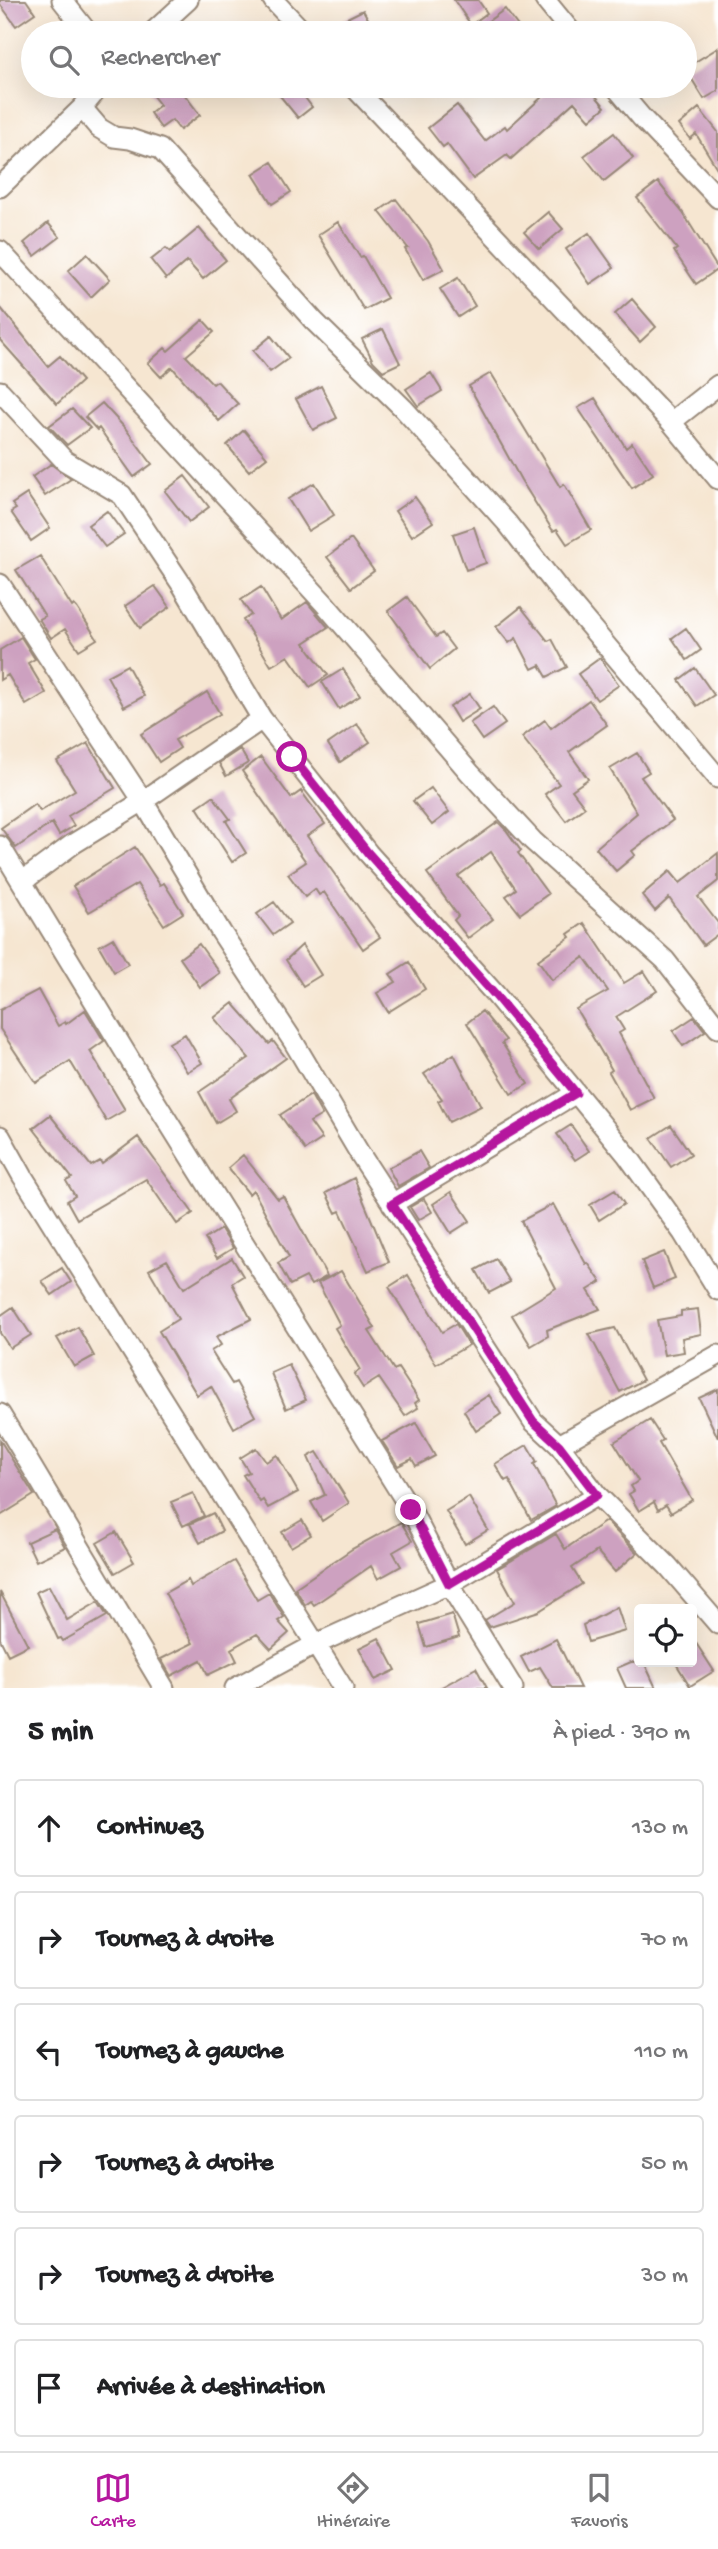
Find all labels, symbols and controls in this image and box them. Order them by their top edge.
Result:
search box [21,21,697,98]
icon: search [45,41,83,79]
text: Rechercher [101,44,219,75]
route start [276,741,307,772]
route end [395,1494,426,1525]
map controls [634,1604,697,1667]
button: locate [634,1604,697,1667]
text: 5 min [28,1716,93,1751]
text: À pied · 390 m [553,1720,690,1747]
icon: ahead [30,1809,68,1847]
text: Continuez [97,1813,203,1844]
text: 130 m [632,1815,688,1842]
icon: right [30,1921,68,1959]
text: Tournez à droite [97,1925,274,1956]
text: 70 m [641,1927,688,1954]
icon: left [30,2033,68,2071]
text: Tournez à gauche [97,2037,284,2068]
text: 110 m [635,2039,688,2066]
icon: right [30,2145,68,2183]
text: Tournez à droite [97,2149,274,2180]
text: 50 m [641,2151,688,2178]
icon: right [30,2257,68,2295]
text: Tournez à droite [97,2261,274,2292]
text: 30 m [641,2263,688,2290]
icon: arrive [30,2369,68,2407]
text: Arrivée à destination [97,2373,325,2404]
tab: Carte [91,2469,136,2534]
tab: Itinéraire [317,2469,390,2534]
tab: Favoris [571,2469,627,2534]

